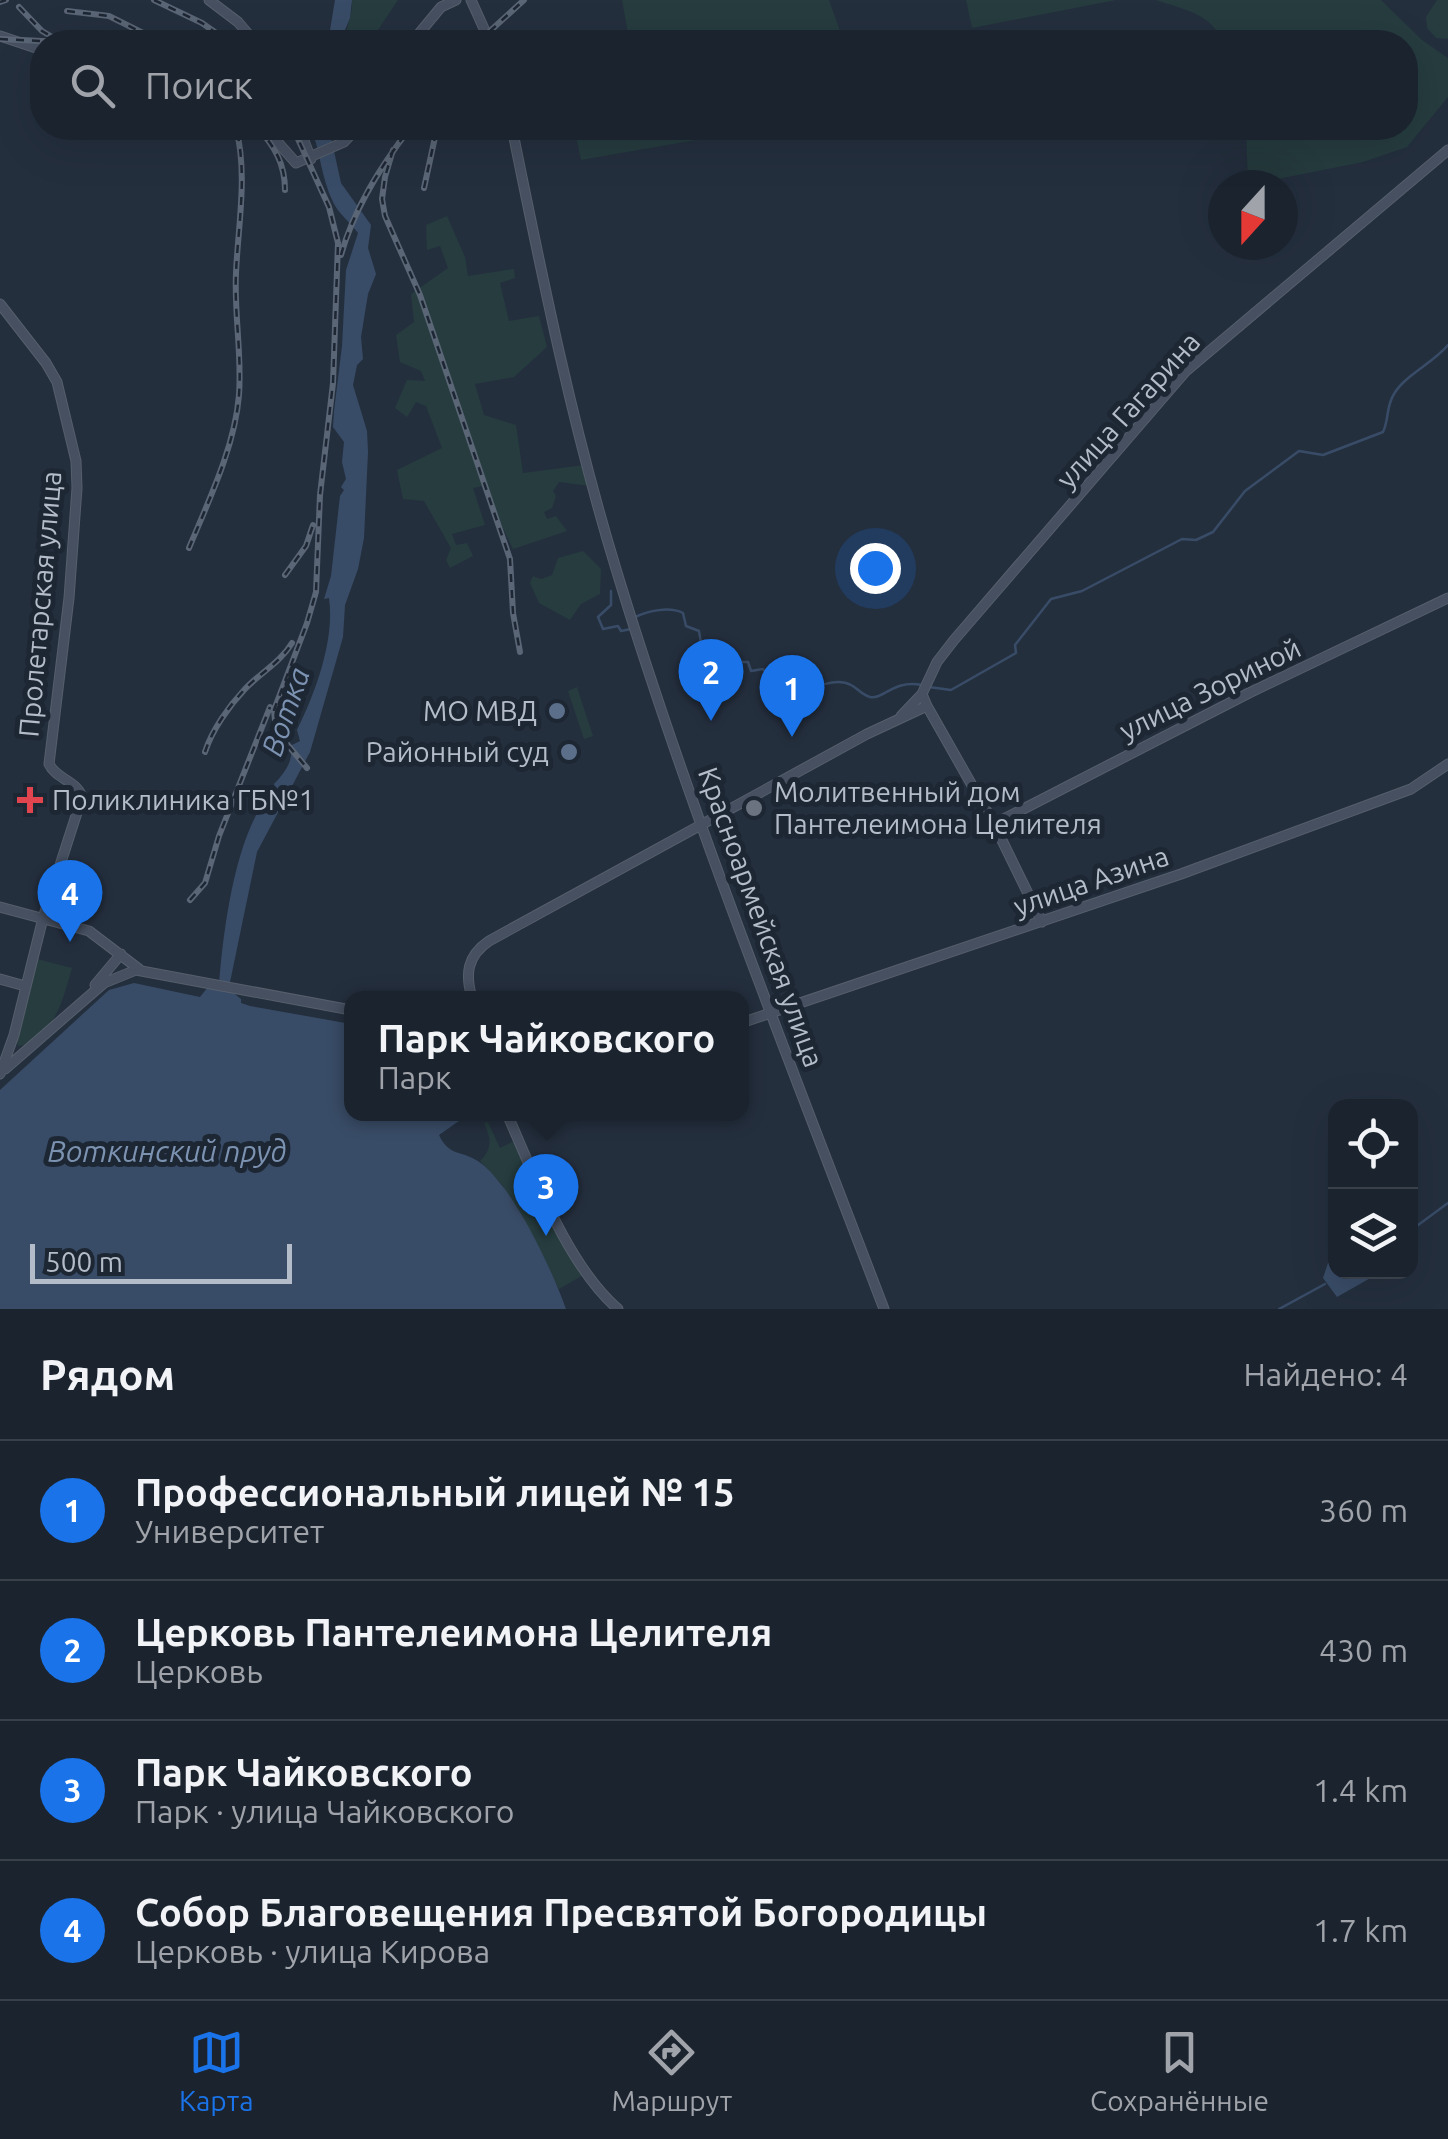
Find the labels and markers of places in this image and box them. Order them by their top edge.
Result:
pin: 2 [678,638,744,721]
pin: 1 [760,654,824,737]
place label: МО МВД [423,695,537,726]
marker: МО МВД [546,700,568,722]
place label: Районный суд [366,736,549,767]
marker: Районный суд [558,741,580,763]
place label: Молитвенный дом Пантелеимона Целителя [774,776,1102,839]
place label: Поликлиника ГБ№1 [52,784,314,815]
marker: Поликлиника ГБ№1 [17,787,43,813]
marker: Молитвенный дом Пантелеимона Целителя [743,797,765,819]
pin: 4 [38,860,102,942]
pin: 3 [514,1154,578,1236]

